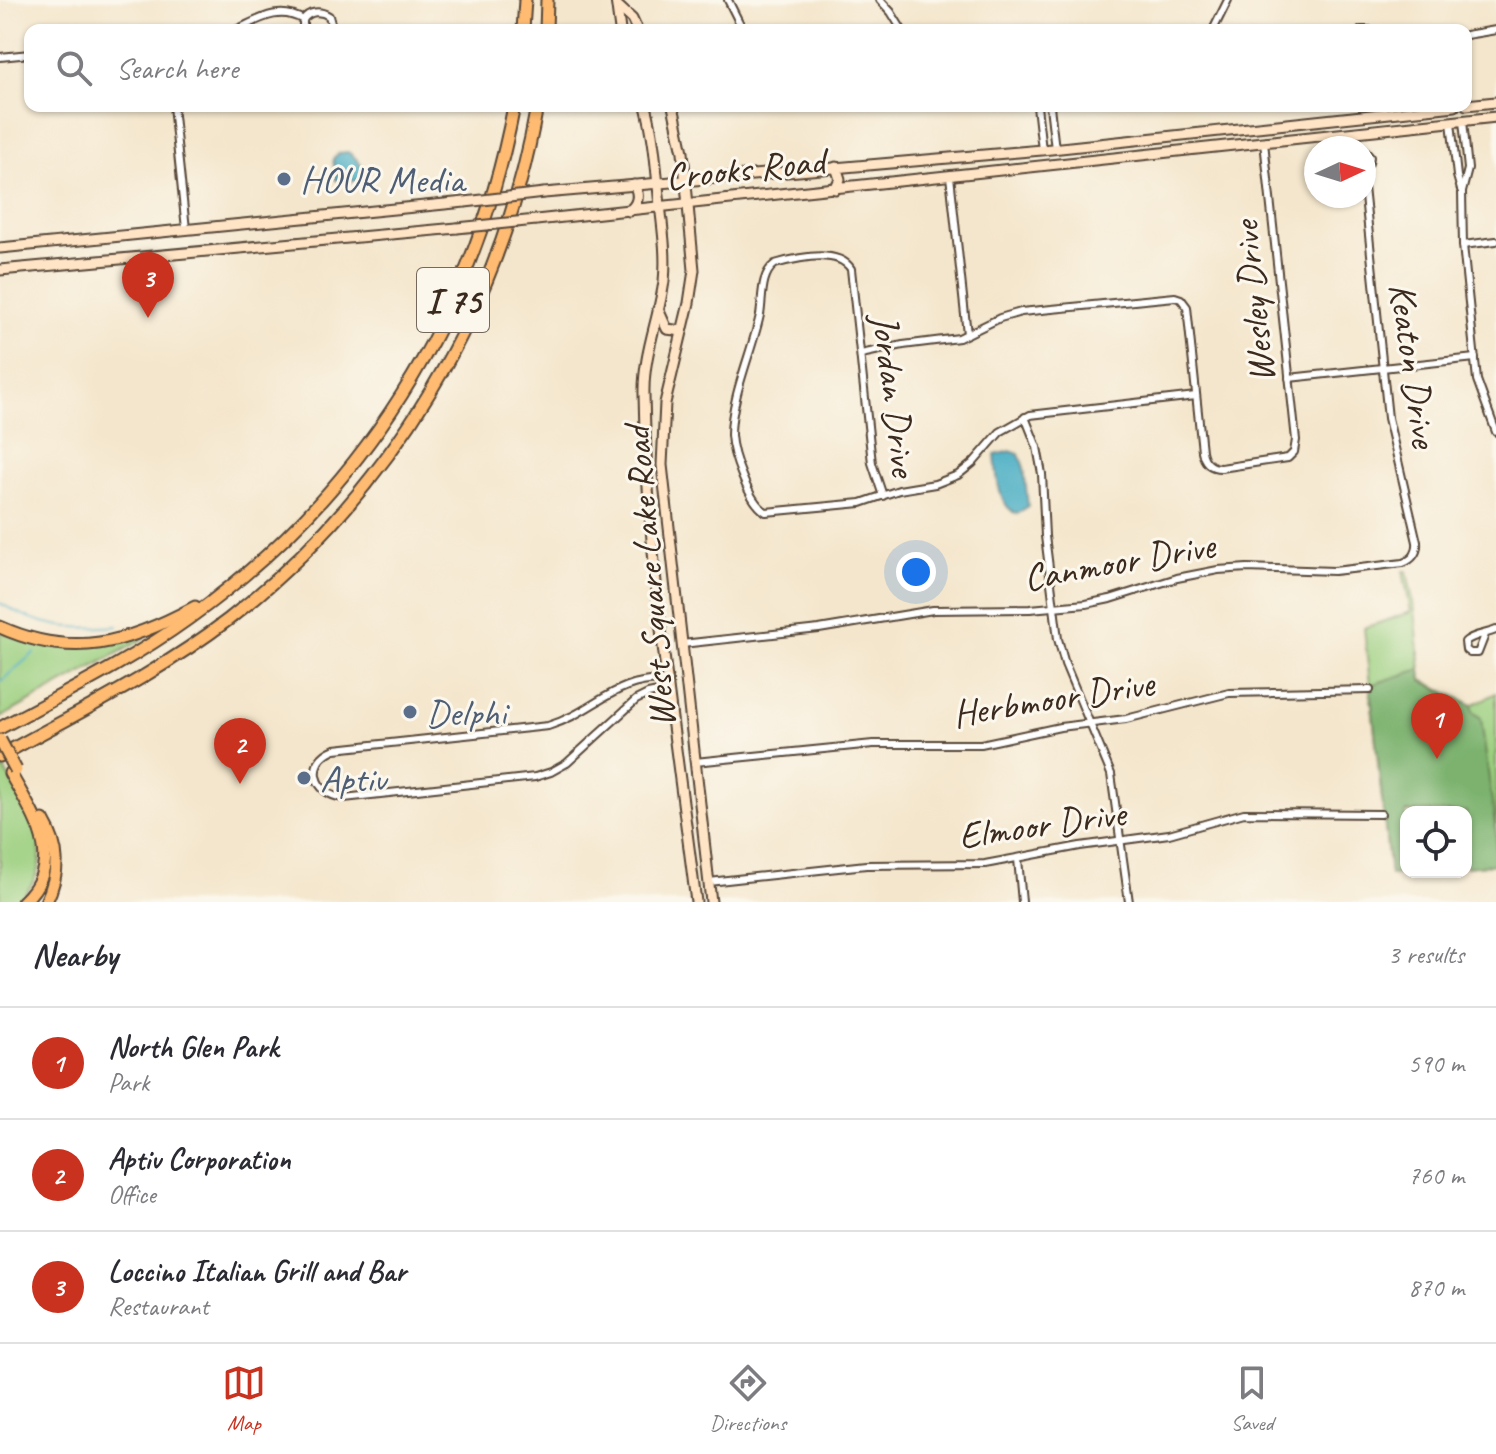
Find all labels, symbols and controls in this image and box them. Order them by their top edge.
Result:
search box [24,24,1472,112]
icon: search [52,46,96,90]
text: Search here [116,49,238,87]
street label: Crooks Road [663,136,833,200]
north arrow [1304,136,1376,208]
place label: HOUR Media [300,156,467,203]
marker: HOUR Media [275,170,293,188]
street label: Wesley Drive [1221,216,1285,385]
pin: 3 [122,252,174,318]
road number: I 75 [417,268,489,332]
street label: Keaton Drive [1379,280,1449,453]
street label: Jordan Drive [861,309,928,481]
street label: West Square Lake Road [612,420,686,729]
street label: Canmoor Drive [1020,521,1221,601]
your location [896,552,936,592]
street label: Herbmoor Drive [949,659,1159,738]
place label: Delphi [426,689,510,736]
pin: 1 [1411,693,1463,759]
marker: Delphi [401,703,419,721]
pin: 2 [214,718,266,784]
place label: Aptiv [320,755,389,802]
marker: Aptiv [295,769,313,787]
street label: Elmoor Drive [956,789,1131,859]
map controls [1400,806,1472,878]
button: locate [1400,806,1472,878]
text: Nearby [32,933,118,976]
text: 3 results [1388,938,1464,971]
text: North Glen Park [108,1028,278,1066]
text: 1 [52,1047,64,1080]
text: 590 m [1408,1047,1464,1080]
text: Park [108,1066,149,1099]
text: Aptiv Corporation [108,1140,290,1178]
text: 2 [52,1159,64,1192]
text: 760 m [1408,1159,1464,1192]
text: Office [108,1178,156,1211]
text: Loccino Italian Grill and Bar [108,1252,406,1290]
text: 3 [52,1271,64,1304]
text: 870 m [1408,1271,1464,1304]
text: Restaurant [108,1290,209,1323]
tab: Map [222,1361,266,1437]
tab: Directions [710,1361,786,1437]
tab: Saved [1230,1361,1274,1437]

